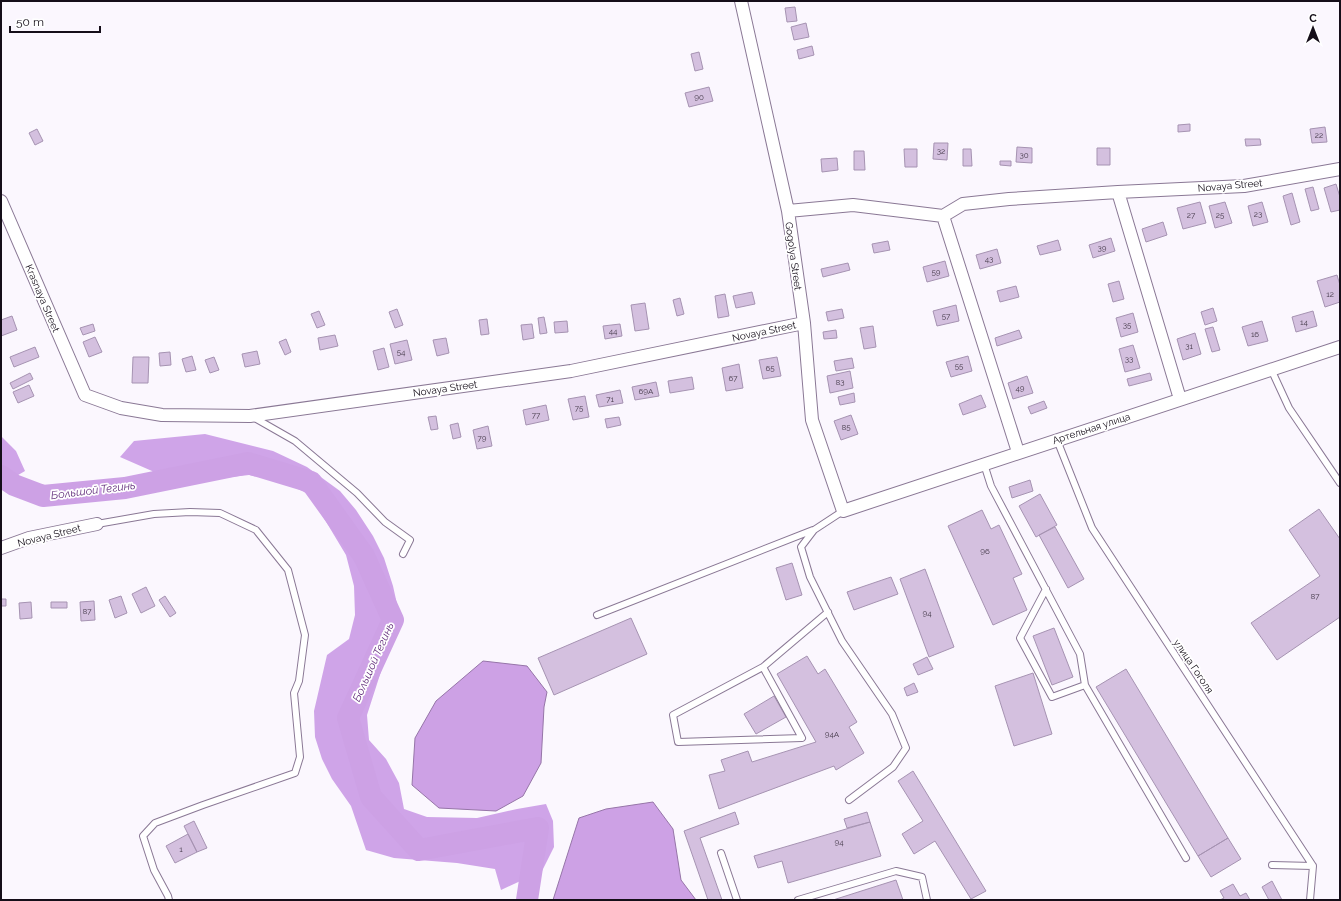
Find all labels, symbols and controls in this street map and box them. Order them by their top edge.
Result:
scale bar [10,8,100,34]
north arrow [1293,8,1333,48]
text: С [1309,12,1317,25]
text: 50 m [16,15,44,29]
house number: 90 [694,92,704,102]
house number: 22 [1315,130,1323,140]
house number: 32 [937,146,945,156]
house number: 30 [1019,150,1029,160]
street label: Novaya Street [1197,177,1263,194]
house number: 23 [1254,209,1262,219]
house number: 27 [1187,210,1196,220]
house number: 25 [1216,210,1225,220]
street label: Gogolya Street [783,221,804,292]
house number: 39 [1098,243,1107,253]
house number: 43 [985,254,993,264]
street label: Krasnaya Street [23,263,62,334]
house number: 59 [931,267,941,277]
house number: 12 [1326,289,1334,299]
house number: 57 [942,311,951,321]
house number: 14 [1300,317,1309,327]
street label: Novaya Street [731,319,798,344]
house number: 35 [1123,320,1132,330]
house number: 44 [609,326,618,336]
house number: 16 [1251,329,1259,339]
house number: 31 [1185,341,1193,351]
house number: 54 [397,347,406,357]
house number: 33 [1125,354,1133,364]
house number: 55 [955,361,964,371]
house number: 65 [765,363,775,373]
house number: 67 [728,373,738,383]
house number: 83 [835,377,845,387]
street label: Novaya Street [412,378,479,398]
house number: 49 [1015,383,1025,393]
house number: 69А [639,386,654,396]
house number: 71 [606,394,614,404]
house number: 75 [575,403,584,413]
house number: 77 [532,410,541,420]
street label: Артельная улица [1051,411,1131,446]
house number: 85 [841,422,851,432]
house number: 79 [478,433,487,443]
water label: Большой Тегинь [50,479,136,502]
street label: Novaya Street [16,522,83,549]
house number: 96 [980,546,990,556]
house number: 87 [1310,591,1320,601]
house number: 87 [82,606,92,616]
house number: 94 [922,608,932,618]
water label: Большой Тегинь [350,621,397,704]
street label: улица Гоголя [1171,637,1216,695]
house number: 94А [825,729,840,739]
house number: 94 [834,837,844,847]
house number: 1 [179,844,183,854]

